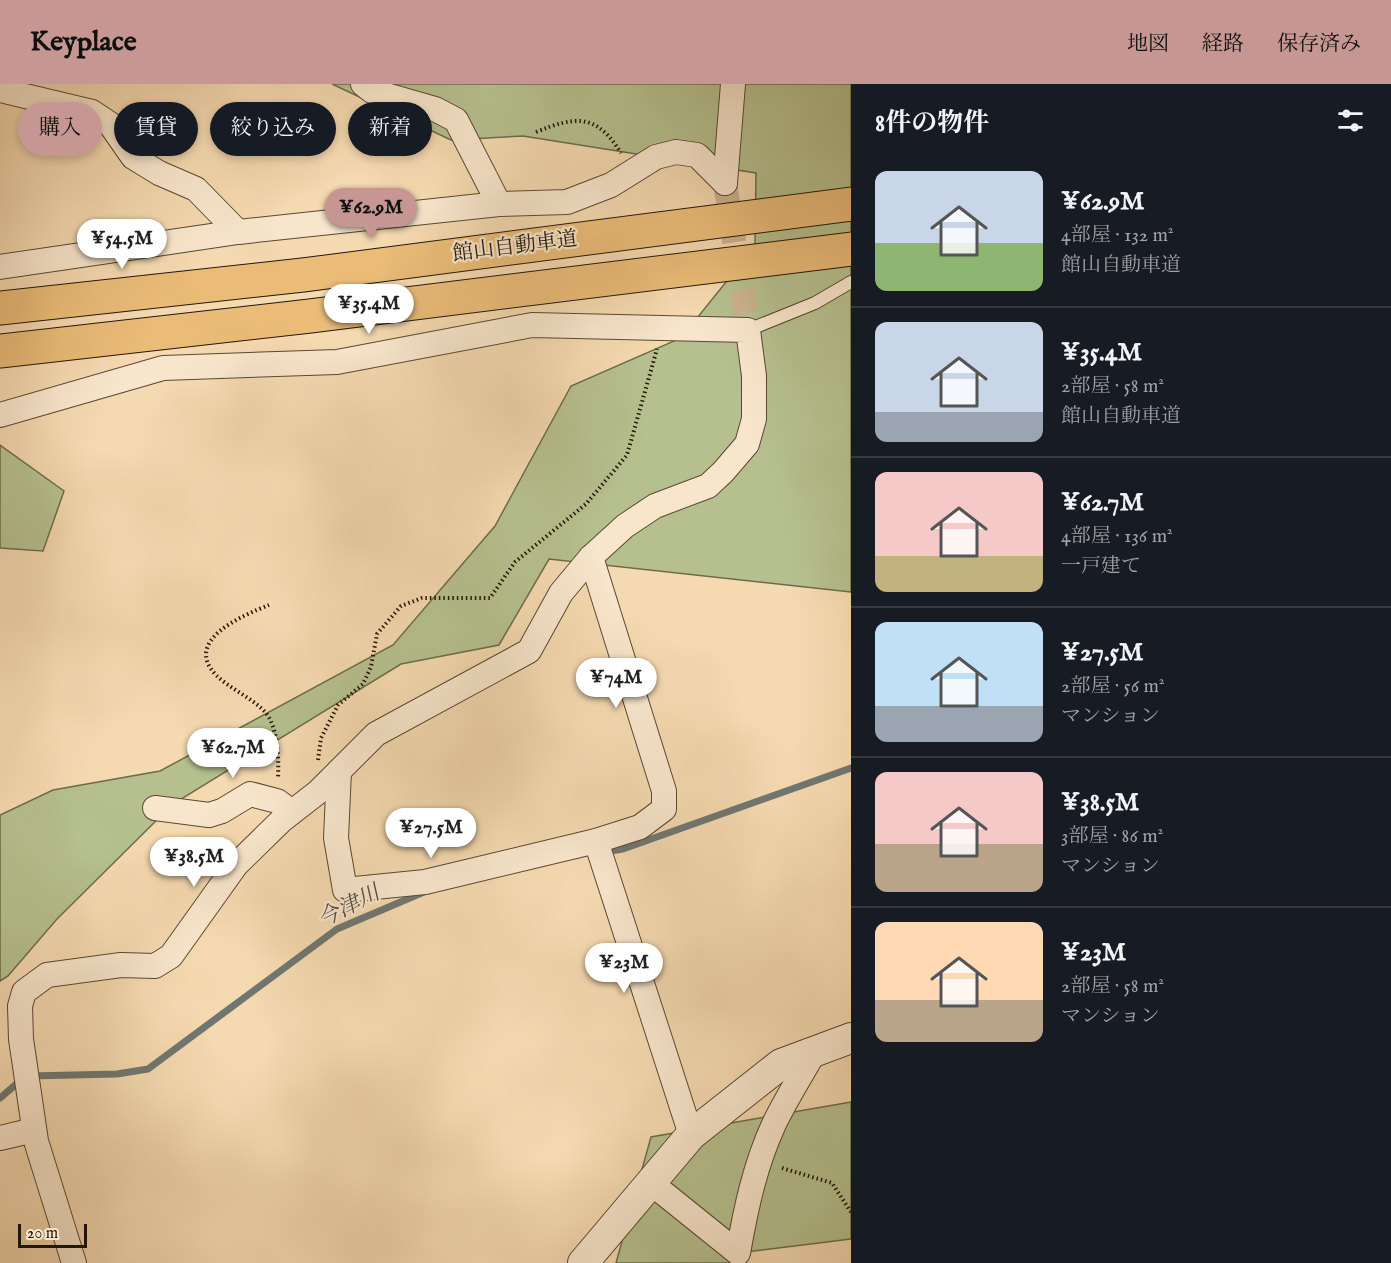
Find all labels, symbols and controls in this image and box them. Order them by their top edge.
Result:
text: Keyplace [30,25,137,60]
text: 地図 [1127,31,1169,58]
text: 経路 [1202,31,1244,58]
text: 保存済み [1277,31,1361,58]
chip: 購入 [18,102,102,156]
chip: 賃貸 [114,102,198,156]
chip: 絞り込み [210,102,336,156]
chip: 新着 [348,102,432,156]
icon: filters [1334,104,1367,137]
text: 8件の物件 [875,107,989,140]
text: ¥62.9M [1061,185,1145,218]
pin: ¥62.9M [322,188,420,239]
text: ¥62.9M [339,195,403,220]
icon: home [923,195,995,267]
pin: ¥54.5M [73,219,171,270]
text: 4部屋 · 132 m² [1061,223,1174,248]
text: ¥54.5M [91,226,153,251]
street label: 館山自動車道 [451,226,579,268]
text: 館山自動車道 [1061,253,1181,278]
pin: ¥35.4M [320,284,418,335]
text: ¥35.4M [338,291,400,316]
text: ¥35.4M [1061,336,1142,369]
icon: home [923,346,995,418]
text: 2部屋 · 58 m² [1061,374,1164,399]
text: 館山自動車道 [1061,404,1181,429]
text: ¥62.7M [1061,486,1144,519]
icon: home [923,496,995,568]
text: 4部屋 · 136 m² [1061,524,1173,549]
text: 一戸建て [1061,554,1141,579]
text: ¥27.5M [1061,636,1143,669]
icon: home [923,646,995,718]
pin: ¥74M [580,658,652,709]
text: ¥74M [590,665,642,690]
text: 2部屋 · 56 m² [1061,674,1165,699]
text: マンション [1061,704,1160,729]
pin: ¥62.7M [184,728,282,779]
text: ¥62.7M [201,735,265,760]
text: ¥38.5M [1061,786,1139,819]
icon: home [923,796,995,868]
pin: ¥27.5M [382,808,480,859]
text: ¥27.5M [399,815,463,840]
text: 3部屋 · 86 m² [1061,824,1163,849]
pin: ¥38.5M [145,837,243,888]
text: ¥38.5M [164,844,224,869]
text: マンション [1061,854,1160,879]
water label: 今津川 [313,879,387,934]
text: ¥23M [1061,936,1126,969]
pin: ¥23M [588,943,660,994]
icon: home [923,946,995,1018]
text: ¥23M [599,950,649,975]
text: 2部屋 · 58 m² [1061,974,1164,999]
text: マンション [1061,1004,1160,1029]
scale bar [18,1221,87,1248]
text: 20 m [27,1224,58,1244]

